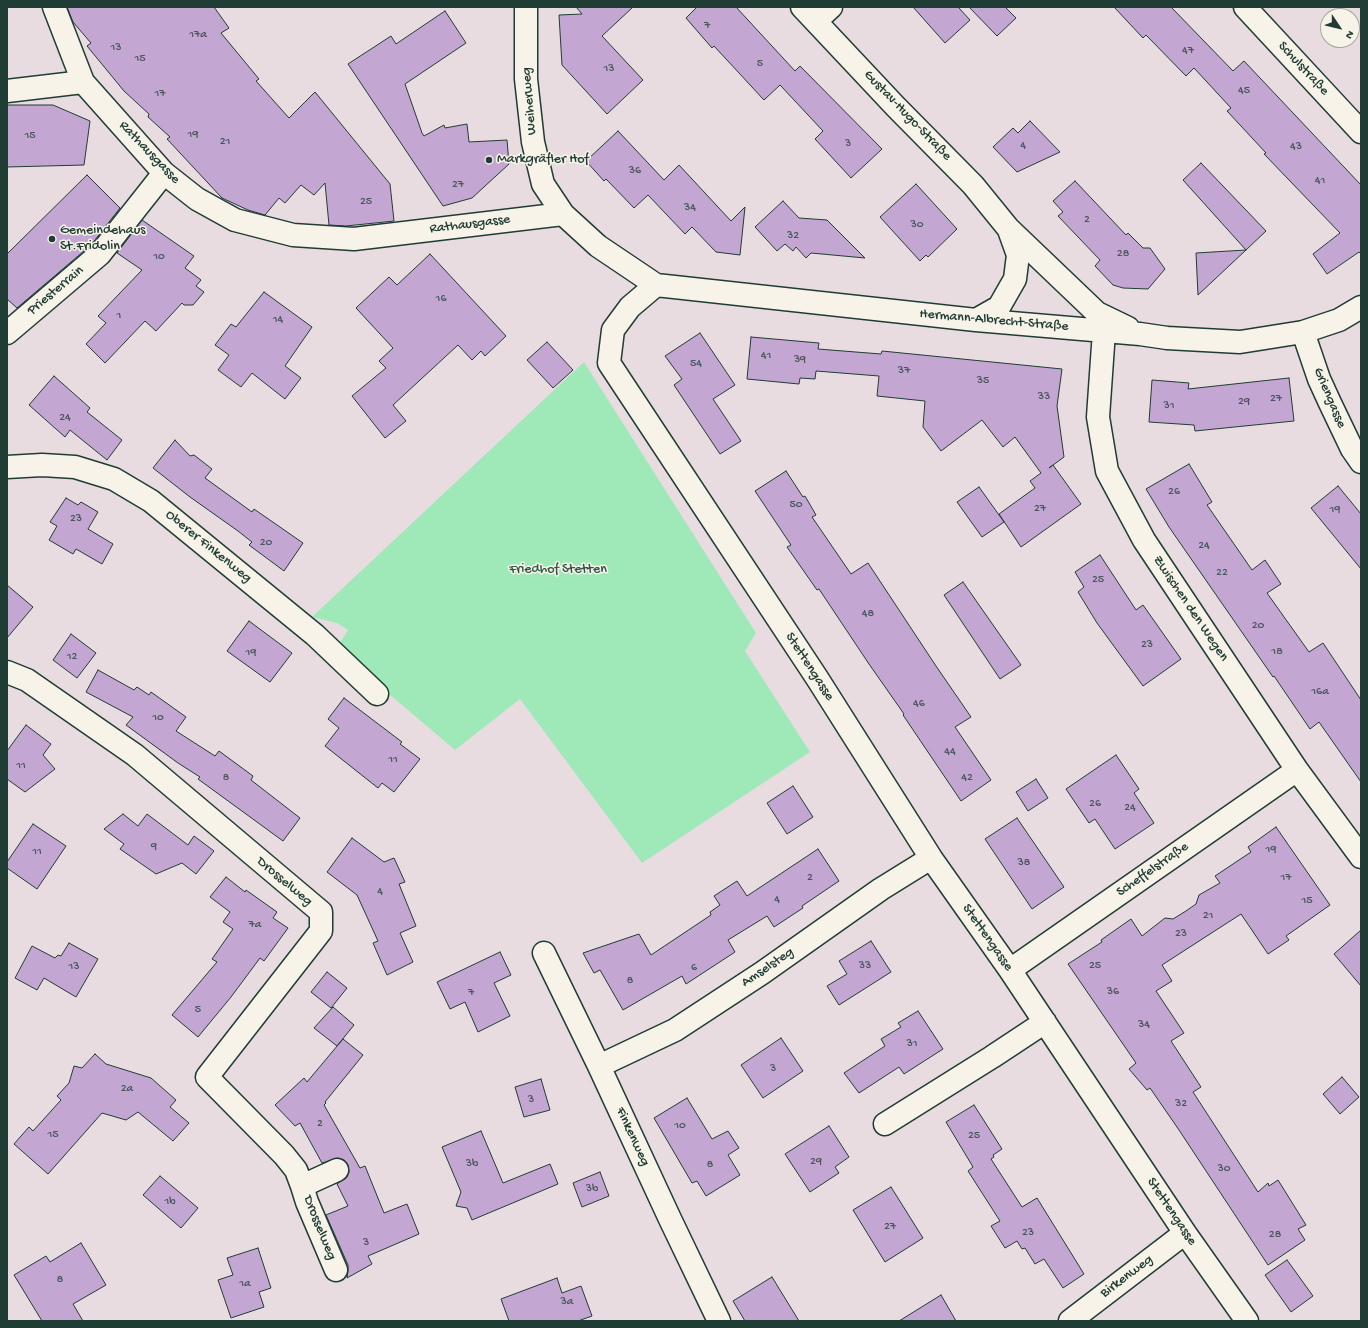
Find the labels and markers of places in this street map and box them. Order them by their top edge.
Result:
place label: Markgräfler Hof [497,152,589,168]
marker: Markgräfler Hof [484,155,494,165]
place label: Gemeindehaus St.Fridolin [60,223,145,256]
marker: Gemeindehaus St.Fridolin [47,234,57,244]

